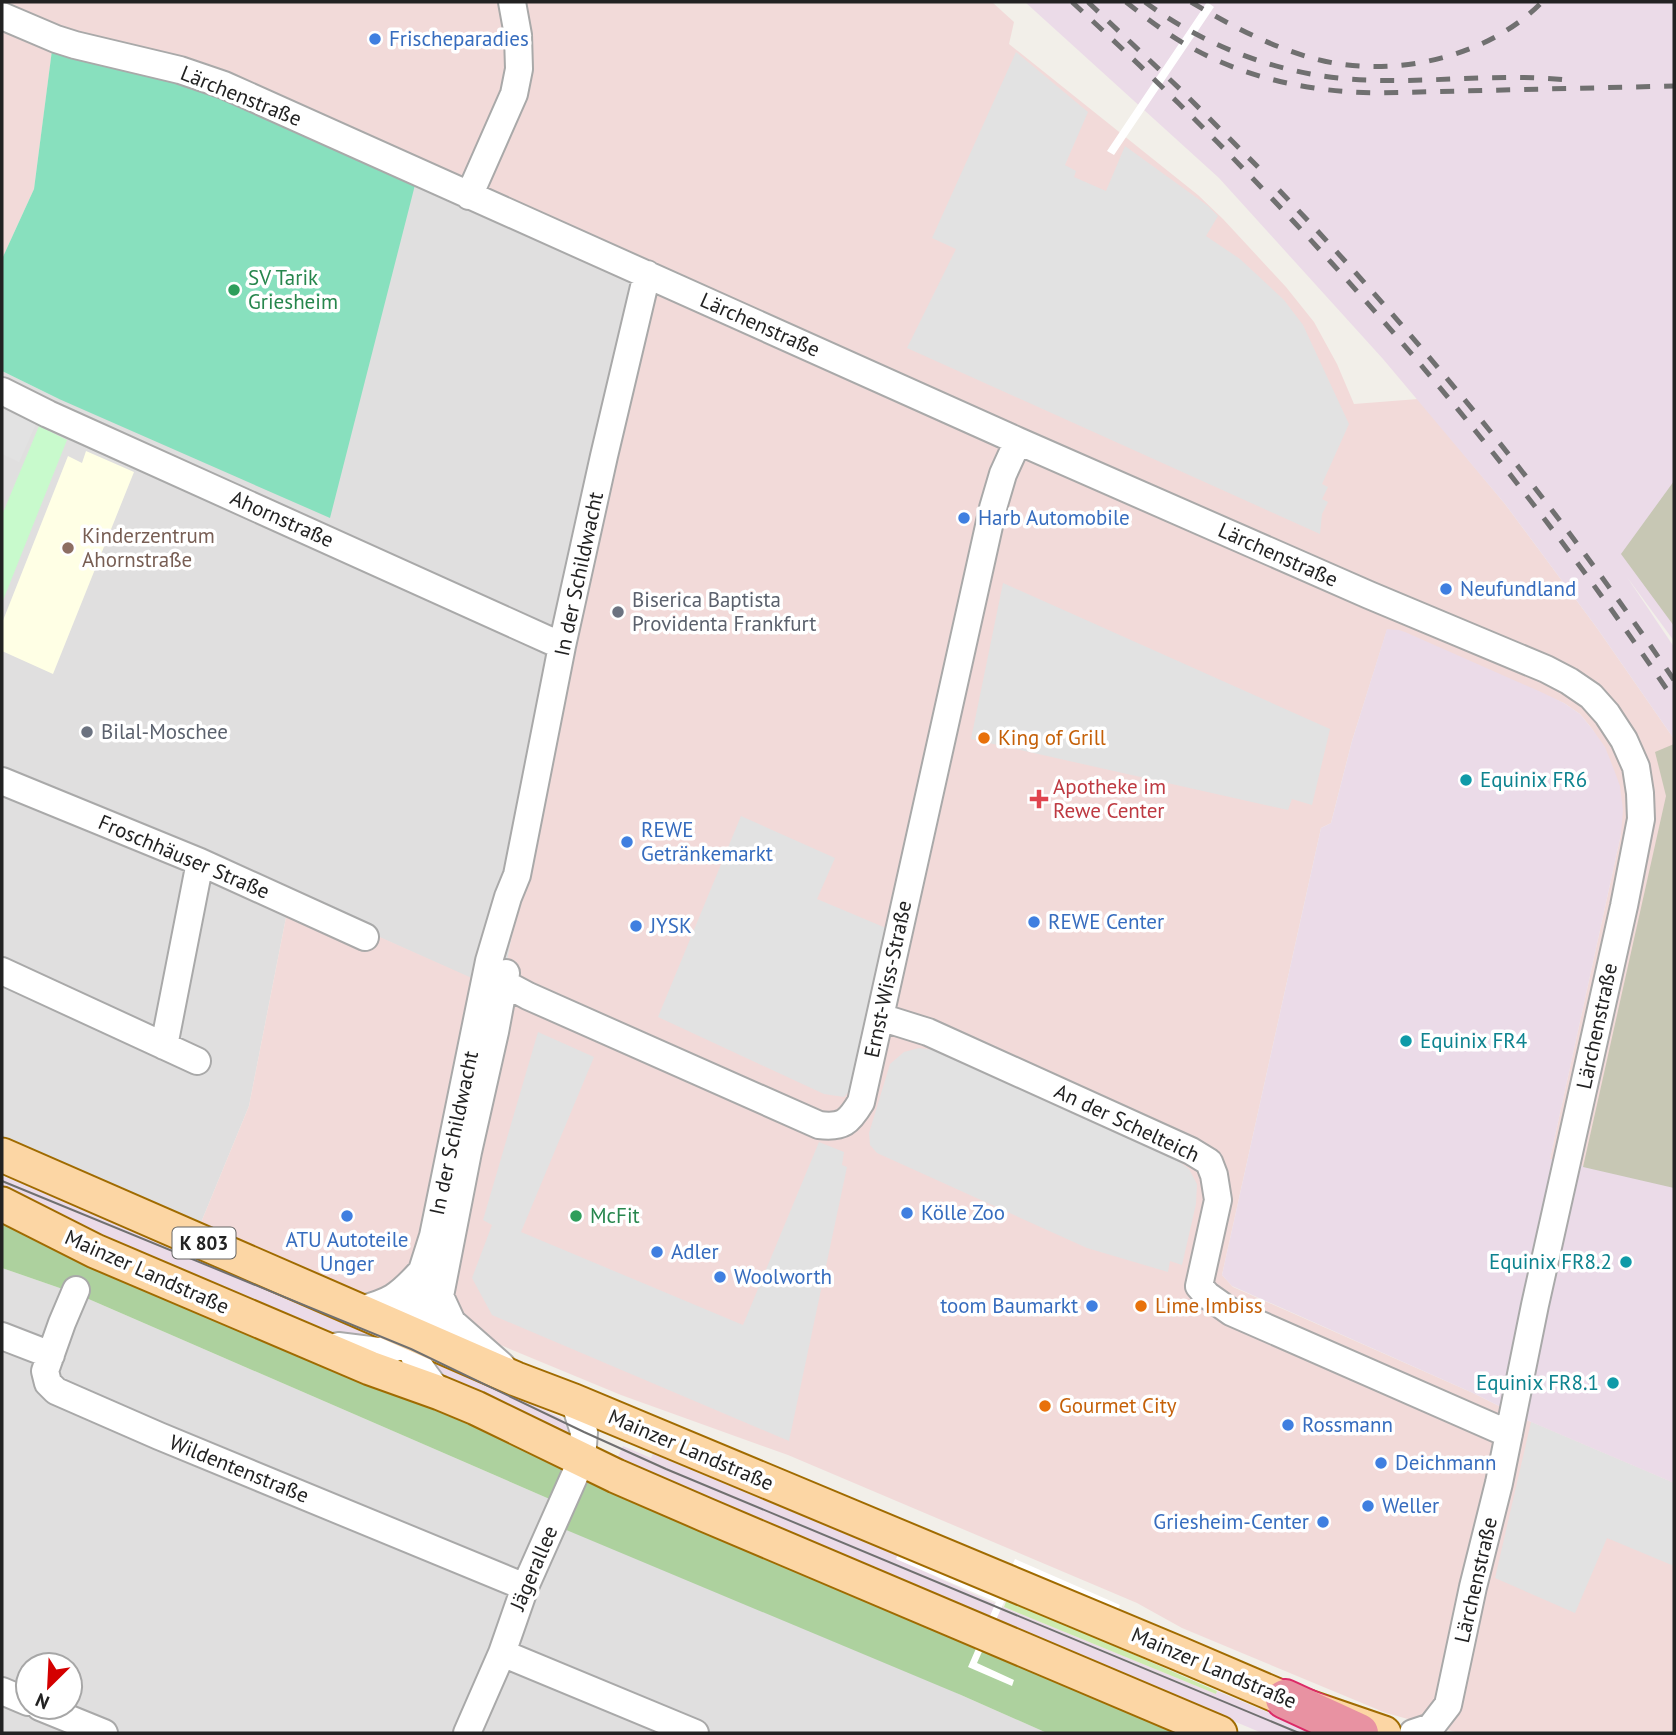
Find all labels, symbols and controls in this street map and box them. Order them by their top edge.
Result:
place label: Frischeparadies [389,25,529,52]
marker: Frischeparadies [367,31,383,47]
street label: Lärchenstraße [177,59,306,132]
place label: SV Tarik Griesheim [248,264,338,315]
marker: SV Tarik Griesheim [226,282,242,298]
street label: Lärchenstraße [696,286,824,363]
street label: Ahornstraße [226,484,338,553]
street label: In der Schildwacht [548,489,609,658]
place label: Harb Automobile [978,504,1130,531]
marker: Harb Automobile [956,510,972,526]
street label: Lärchenstraße [1214,516,1342,593]
place label: Kinderzentrum Ahornstraße [82,522,215,573]
marker: Kinderzentrum Ahornstraße [60,540,76,556]
place label: Neufundland [1460,575,1576,602]
marker: Neufundland [1438,581,1454,597]
place label: Biserica Baptista Providenta Frankfurt [632,586,816,637]
marker: Biserica Baptista Providenta Frankfurt [610,604,626,620]
place label: Bilal-Moschee [101,718,228,745]
marker: Bilal-Moschee [79,724,95,740]
place label: King of Grill [998,724,1106,751]
marker: King of Grill [976,730,992,746]
place label: Equinix FR6 [1480,766,1587,793]
marker: Equinix FR6 [1458,772,1474,788]
place label: Apotheke im Rewe Center [1053,773,1166,824]
marker: Apotheke im Rewe Center [1031,791,1047,807]
street label: Froschhäuser Straße [94,808,274,905]
place label: REWE Getränkemarkt [641,816,773,867]
marker: REWE Getränkemarkt [619,834,635,850]
street label: Ernst-Wiss-Straße [858,898,917,1060]
place label: REWE Center [1048,908,1164,935]
place label: JYSK [649,912,692,939]
marker: REWE Center [1026,914,1042,930]
marker: JYSK [628,918,644,934]
street label: Lärchenstraße [1570,960,1623,1091]
place label: Equinix FR4 [1420,1027,1527,1054]
marker: Equinix FR4 [1398,1033,1414,1049]
street label: In der Schildwacht [423,1048,484,1217]
street label: An der Schelteich [1050,1077,1204,1168]
place label: Kölle Zoo [921,1199,1005,1226]
place label: McFit [590,1202,640,1229]
marker: Kölle Zoo [899,1205,915,1221]
marker: ATU Autoteile Unger [339,1208,355,1224]
marker: McFit [568,1208,584,1224]
street label: Mainzer Landstraße [61,1223,233,1320]
place label: ATU Autoteile Unger [286,1226,408,1277]
road number: K 803 [172,1228,235,1259]
place label: Adler [671,1238,719,1265]
marker: Adler [649,1244,665,1260]
place label: Equinix FR8.2 [1489,1248,1612,1275]
marker: Equinix FR8.2 [1618,1254,1634,1270]
place label: Woolworth [734,1263,832,1290]
marker: Woolworth [712,1269,728,1285]
place label: toom Baumarkt [940,1292,1078,1319]
place label: Lime Imbiss [1155,1292,1263,1319]
marker: toom Baumarkt [1084,1298,1100,1314]
marker: Lime Imbiss [1133,1298,1149,1314]
place label: Equinix FR8.1 [1476,1369,1599,1396]
marker: Equinix FR8.1 [1605,1375,1621,1391]
place label: Gourmet City [1059,1392,1177,1419]
marker: Gourmet City [1037,1398,1053,1414]
street label: Mainzer Landstraße [605,1403,778,1497]
place label: Rossmann [1302,1411,1393,1438]
marker: Rossmann [1280,1417,1296,1433]
street label: Wildentenstraße [165,1428,313,1509]
place label: Deichmann [1395,1449,1496,1476]
marker: Deichmann [1373,1455,1389,1471]
place label: Weller [1382,1492,1439,1519]
marker: Weller [1360,1498,1376,1514]
place label: Griesheim-Center [1153,1508,1309,1535]
marker: Griesheim-Center [1315,1514,1331,1530]
street label: Lärchenstraße [1448,1514,1503,1645]
street label: Jägerallee [503,1521,563,1615]
street label: Mainzer Landstraße [1128,1621,1301,1715]
north arrow [14,1651,84,1721]
text: N [32,1688,53,1715]

